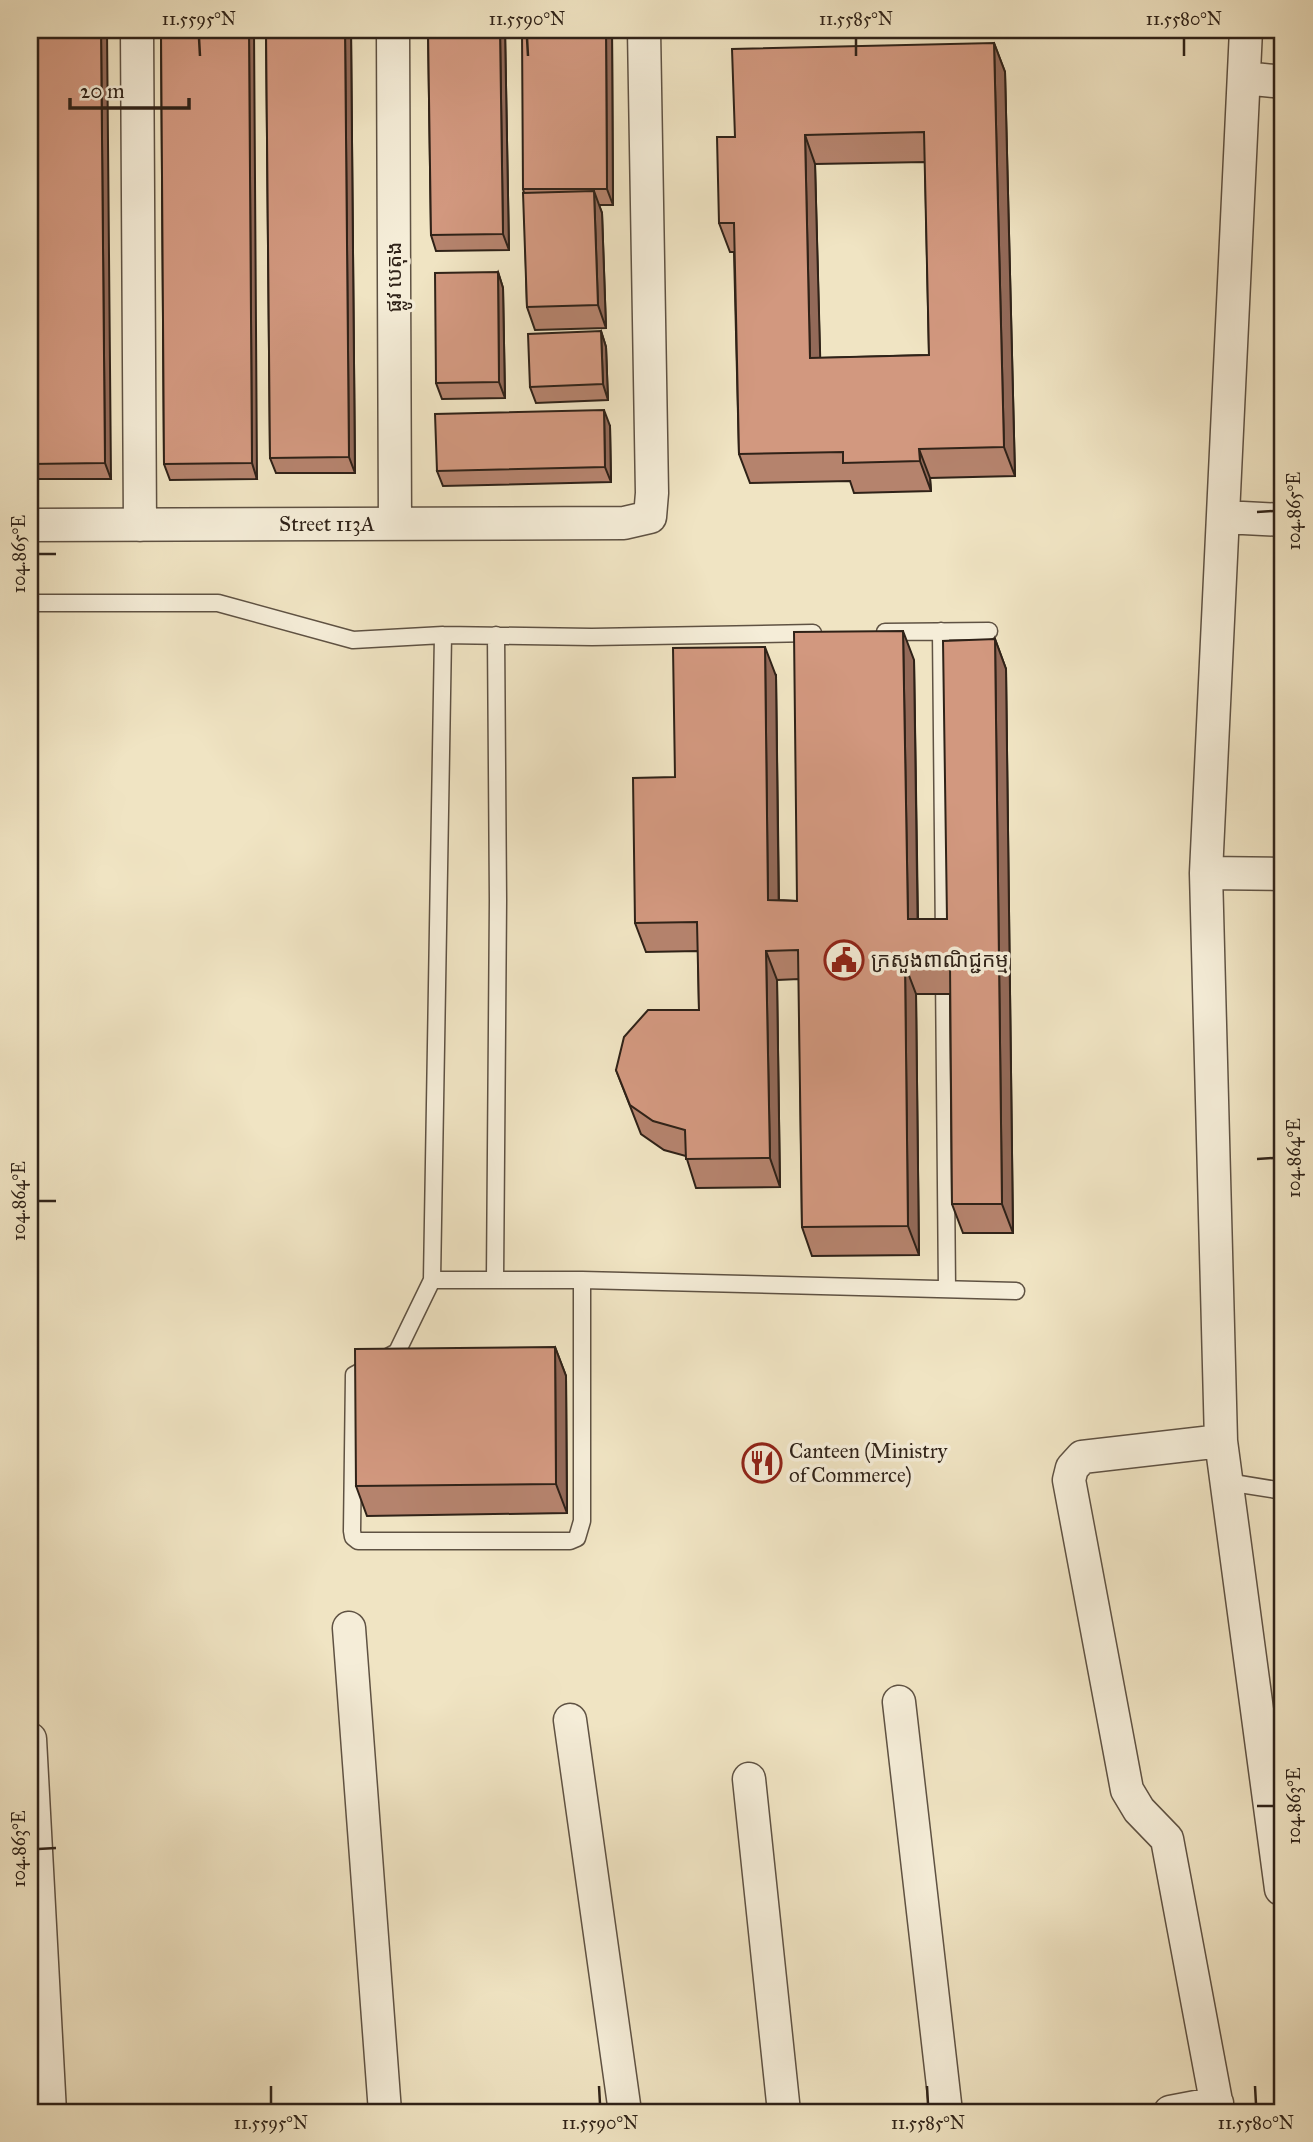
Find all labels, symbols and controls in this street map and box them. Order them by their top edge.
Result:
text: 11.5595°N [162,8,236,30]
text: 11.5590°N [489,8,565,30]
text: 11.5585°N [819,8,893,30]
text: 11.5580°N [1146,8,1222,30]
scale bar [70,66,189,110]
text: 20 m [80,78,125,104]
street label: ផ្លូវ បេតុង [381,242,413,312]
text: 104.865°E [1283,472,1305,550]
street label: Street 113A [279,511,375,537]
text: 104.865°E [8,515,30,593]
public building icon: ក្រសួងពាណិជ្ជកម្ម [823,939,865,981]
place label: ក្រសួងពាណិជ្ជកម្ម [871,947,1009,974]
text: 104.864°E [1283,1118,1305,1198]
text: 104.864°E [8,1161,30,1241]
place label: Canteen (Ministry of Commerce) [789,1438,949,1488]
restaurant icon: Canteen (Ministry of Commerce) [741,1442,783,1484]
text: 104.863°E [1283,1767,1305,1845]
text: 104.863°E [8,1810,30,1888]
text: 11.5595°N [234,2112,308,2134]
text: 11.5590°N [562,2112,638,2134]
text: 11.5585°N [891,2112,965,2134]
text: 11.5580°N [1218,2112,1294,2134]

